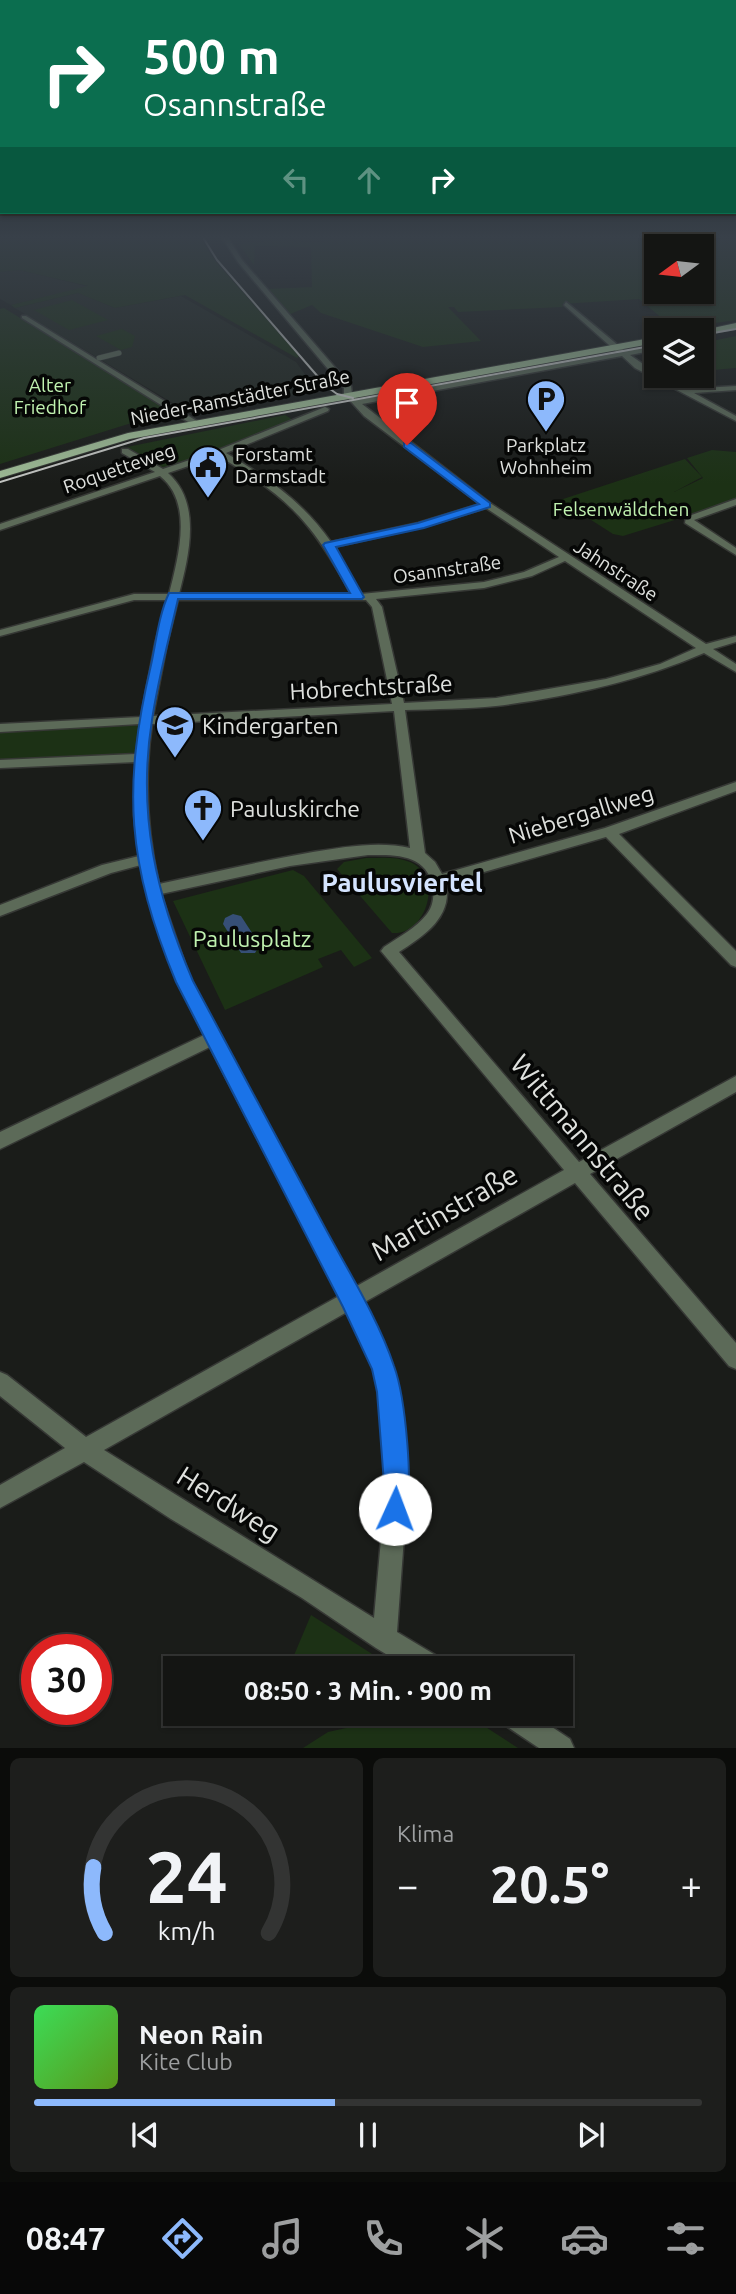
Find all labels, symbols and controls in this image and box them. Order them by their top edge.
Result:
icon: right [28,28,119,119]
text: 500 m [143,28,280,83]
text: Osannstraße [143,86,327,122]
icon: left [277,161,315,199]
icon: ahead [350,161,388,199]
icon: right [423,161,461,199]
north arrow [644,234,714,304]
map controls [644,234,714,388]
button: layers [644,318,714,388]
street label: Nieder-Ramstädter Straße [128,365,352,429]
pin [377,373,437,445]
park label: Alter Friedhof [14,374,87,418]
parking icon: Parkplatz Wohnheim [525,378,567,433]
icon: arrive [388,384,426,422]
place label: Parkplatz Wohnheim [500,434,592,478]
street label: Roquetteweg [60,439,178,497]
place label: Forstamt Darmstadt [235,443,326,487]
public building icon: Forstamt Darmstadt [187,444,229,499]
park label: Felsenwäldchen [553,498,689,520]
street label: Jahnstraße [570,535,662,605]
street label: Osannstraße [391,551,503,587]
street label: Hobrechtstraße [289,670,453,704]
school or university icon: Kindergarten [154,704,196,759]
place label: Kindergarten [202,713,339,738]
street label: Niebergallweg [505,780,657,848]
church icon: Pauluskirche [182,787,224,842]
place label: Pauluskirche [230,796,360,821]
district label: Paulusviertel [321,868,483,897]
park label: Paulusplatz [193,926,311,951]
street label: Wittmannstraße [505,1048,661,1226]
street label: Martinstraße [365,1158,523,1266]
street label: Herdweg [172,1459,286,1547]
position arrow [358,1472,432,1546]
speed limit sign: 30 [21,1634,112,1725]
text: 08:50 · 3 Min. · 900 m [244,1676,492,1705]
text: Klima [397,1821,454,1846]
text: 24 [145,1836,228,1918]
text: 20.5° [490,1855,609,1913]
text: − [397,1864,418,1906]
text: + [681,1864,702,1906]
text: km/h [158,1917,215,1945]
text: Neon Rain [139,2020,264,2049]
text: Kite Club [139,2049,233,2074]
icon: previous [126,2116,164,2154]
icon: pause [349,2116,387,2154]
icon: next [572,2116,610,2154]
icon: directions [158,2214,207,2263]
icon: music [258,2214,307,2263]
icon: phone [359,2214,408,2263]
icon: climate [460,2214,509,2263]
icon: car [560,2214,609,2263]
icon: filters [661,2214,710,2263]
text: 08:47 [26,2220,106,2256]

